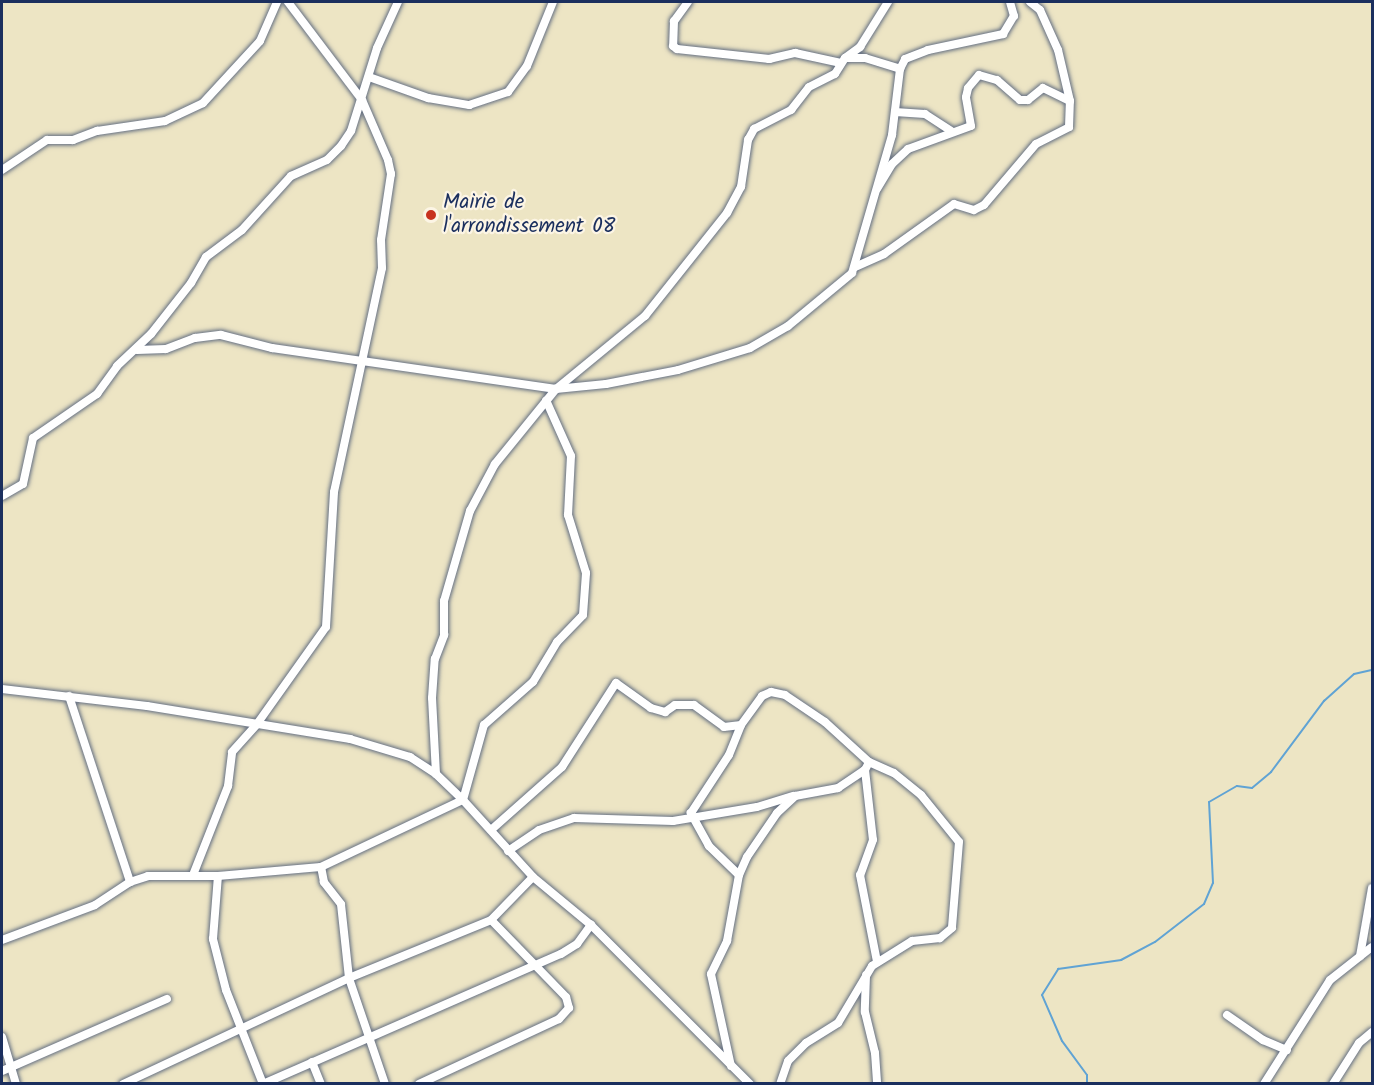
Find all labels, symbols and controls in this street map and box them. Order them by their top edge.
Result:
place label: Mairie de l'arrondissement 08 [443,190,616,240]
marker: Mairie de l'arrondissement 08 [424,208,438,222]

